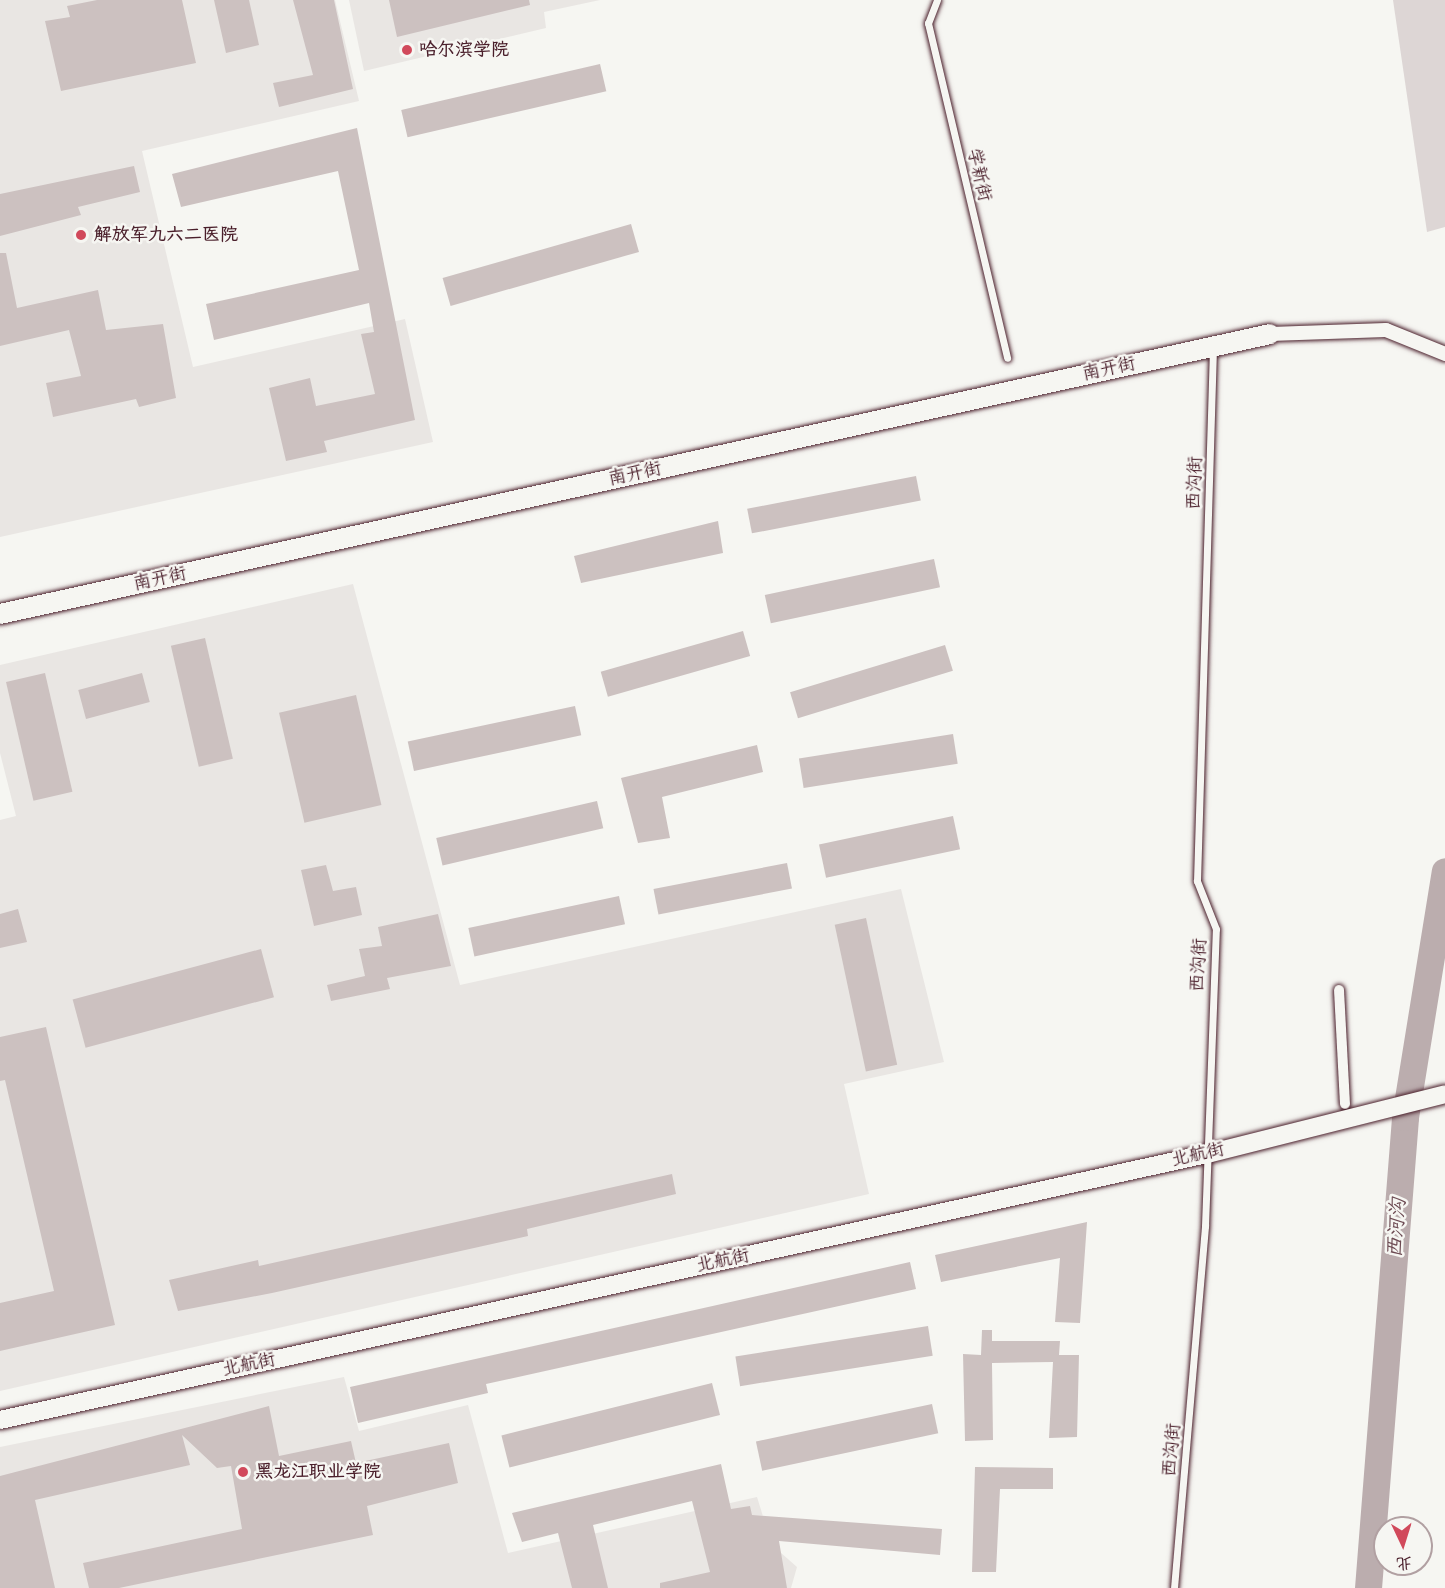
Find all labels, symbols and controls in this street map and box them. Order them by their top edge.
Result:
place label: 哈尔滨学院 [419,39,509,61]
marker: 哈尔滨学院 [400,43,414,57]
street label: 学新街 [962,146,996,204]
place label: 解放军九六二医院 [94,224,238,246]
marker: 解放军九六二医院 [72,226,90,244]
street label: 南开街 [1080,353,1138,385]
street label: 西沟街 [1183,456,1207,510]
street label: 南开街 [606,458,664,490]
street label: 南开街 [131,563,189,595]
street label: 西沟街 [1187,937,1211,993]
street label: 北航街 [1169,1138,1227,1172]
water label: 西河沟 [1383,1197,1411,1259]
street label: 北航街 [694,1245,752,1277]
street label: 北航街 [220,1349,278,1381]
street label: 西沟街 [1159,1422,1185,1478]
place label: 黑龙江职业学院 [255,1461,381,1483]
marker: 黑龙江职业学院 [236,1465,250,1479]
north arrow [1373,1516,1433,1576]
text: 北 [1396,1552,1413,1572]

